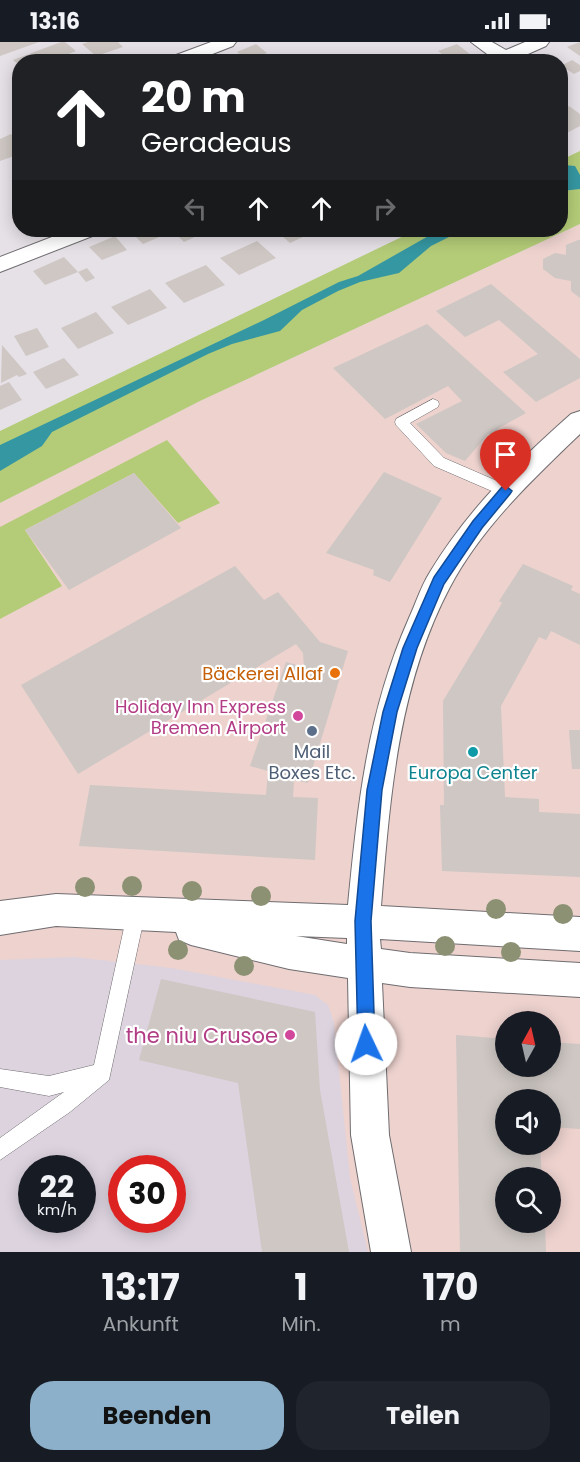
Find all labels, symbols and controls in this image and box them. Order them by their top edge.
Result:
text: 13:16 [30,6,80,37]
text: 20 m [141,68,246,127]
icon: ahead [42,78,120,156]
text: Geradeaus [141,124,292,161]
icon: left [179,192,212,225]
icon: ahead [242,192,275,225]
icon: ahead [305,192,338,225]
icon: right [368,192,401,225]
pin [480,429,531,491]
icon: arrive [489,438,522,471]
place label: Bäckerei Allaf [202,661,323,686]
marker: Bäckerei Allaf [328,666,342,680]
place label: Holiday Inn Express Bremen Airport [115,694,286,740]
marker: Holiday Inn Express Bremen Airport [291,709,305,723]
marker: Mail Boxes Etc. [305,724,319,738]
place label: Mail Boxes Etc. [268,739,356,785]
marker: Europa Center [466,745,480,759]
place label: Europa Center [408,760,538,785]
north arrow [495,1011,561,1077]
map controls [495,1011,561,1233]
position arrow [334,1012,398,1076]
place label: the niu Crusoe [126,1021,278,1050]
marker: the niu Crusoe [283,1028,297,1042]
button: sound [495,1089,561,1155]
speed limit sign: 30 [108,1155,186,1233]
text: 22 [40,1165,74,1208]
button: search [495,1167,561,1233]
text: km/h [37,1199,77,1220]
text: 13:17 [102,1262,180,1313]
text: 1 [294,1262,308,1313]
text: 170 [422,1262,478,1313]
text: Ankunft [103,1310,179,1338]
text: Min. [281,1310,321,1338]
text: m [440,1310,461,1338]
button: Beenden [30,1381,284,1450]
button: Teilen [296,1381,550,1450]

